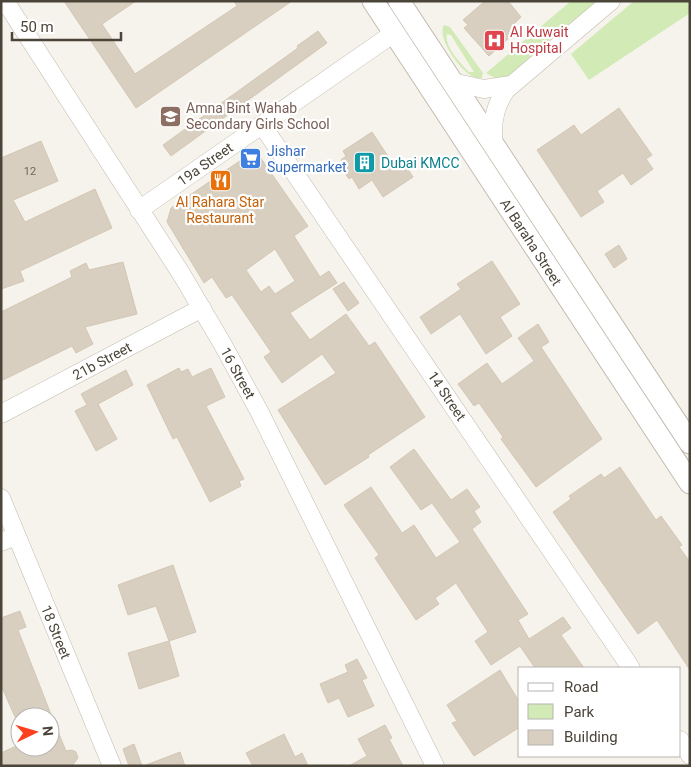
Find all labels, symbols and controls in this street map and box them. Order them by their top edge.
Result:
scale bar [12,10,121,42]
text: 50 m [20,18,54,36]
place label: Al Kuwait Hospital [510,24,569,56]
hospital icon: Al Kuwait Hospital [482,28,506,52]
place label: Amna Bint Wahab Secondary Girls School [186,100,330,132]
school or university icon: Amna Bint Wahab Secondary Girls School [158,104,182,128]
street label: 19a Street [174,139,236,189]
place label: Jishar Supermarket [267,143,347,175]
supermarket icon: Jishar Supermarket [239,147,263,171]
building icon: Dubai KMCC [353,151,377,175]
place label: Dubai KMCC [381,155,460,171]
house number: 12 [24,165,36,178]
restaurant icon: Al Rahara Star Restaurant [208,168,232,192]
place label: Al Rahara Star Restaurant [176,194,264,226]
street label: Al Baraha Street [497,196,565,289]
street label: 21b Street [70,339,134,383]
street label: 16 Street [217,345,259,402]
street label: 14 Street [425,368,470,424]
street label: 18 Street [38,603,74,661]
legend [518,667,681,757]
text: Road [564,678,598,696]
text: Park [564,703,595,721]
north arrow [10,707,60,757]
text: N [40,725,56,736]
text: Building [564,728,618,746]

